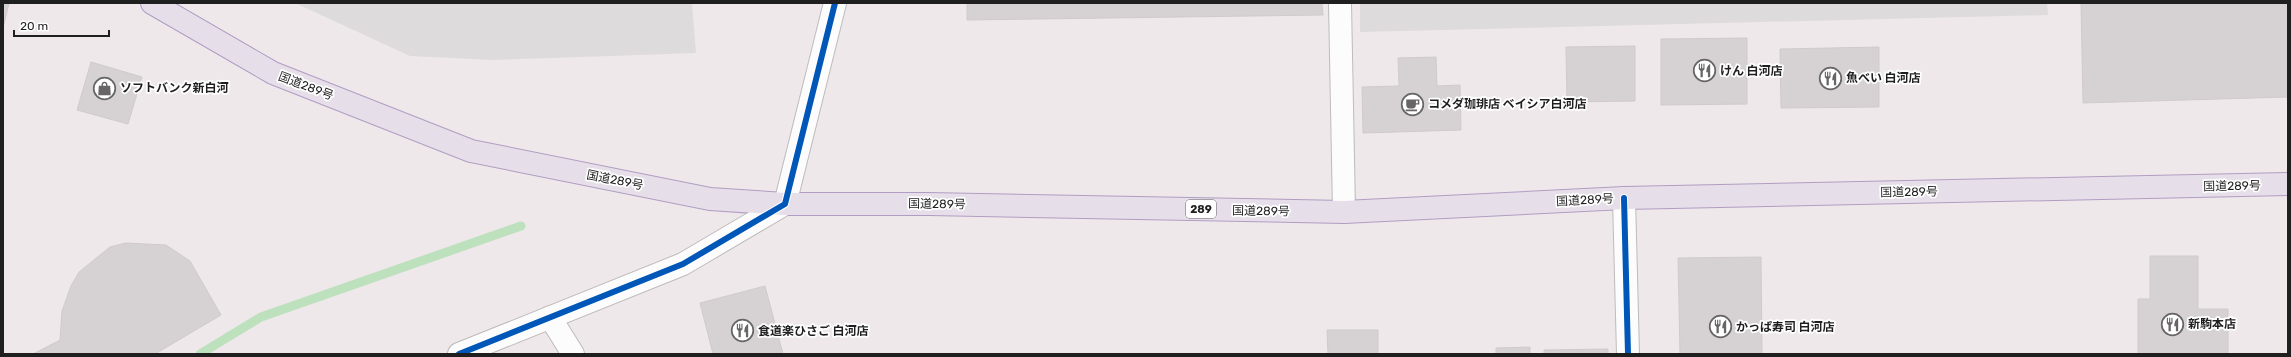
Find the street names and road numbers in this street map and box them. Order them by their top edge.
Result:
street label: 国道289号 [277,69,335,103]
street label: 国道289号 [585,168,645,192]
street label: 国道289号 [2203,178,2261,194]
street label: 国道289号 [1880,184,1938,200]
street label: 国道289号 [1556,191,1614,209]
street label: 国道289号 [908,196,966,212]
road number: 289 [1186,200,1216,218]
street label: 国道289号 [1232,203,1290,219]

